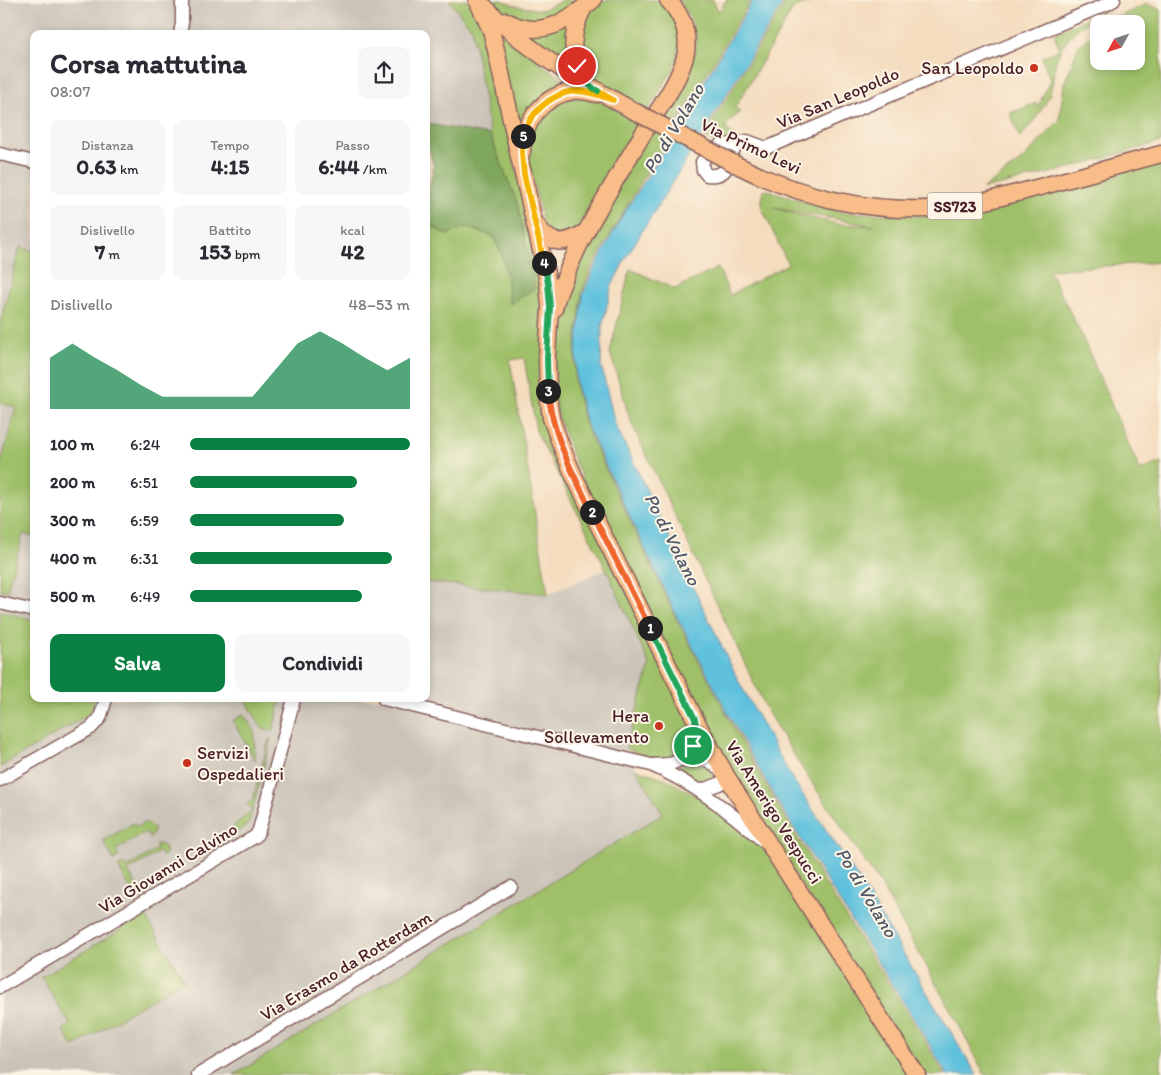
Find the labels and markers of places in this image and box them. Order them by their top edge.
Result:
pin [556,45,598,87]
place label: San Leopoldo [921,57,1024,79]
marker: San Leopoldo [1028,62,1040,74]
pin: 5 [510,124,536,148]
pin: 4 [532,250,556,276]
pin: 3 [536,378,560,404]
pin: 2 [580,500,604,524]
pin: 1 [638,616,662,640]
place label: Hera Sollevamento [544,705,649,748]
marker: Hera Sollevamento [653,720,665,732]
pin [672,725,714,767]
place label: Servizi Ospedalieri [197,742,284,785]
marker: Servizi Ospedalieri [181,757,193,769]

